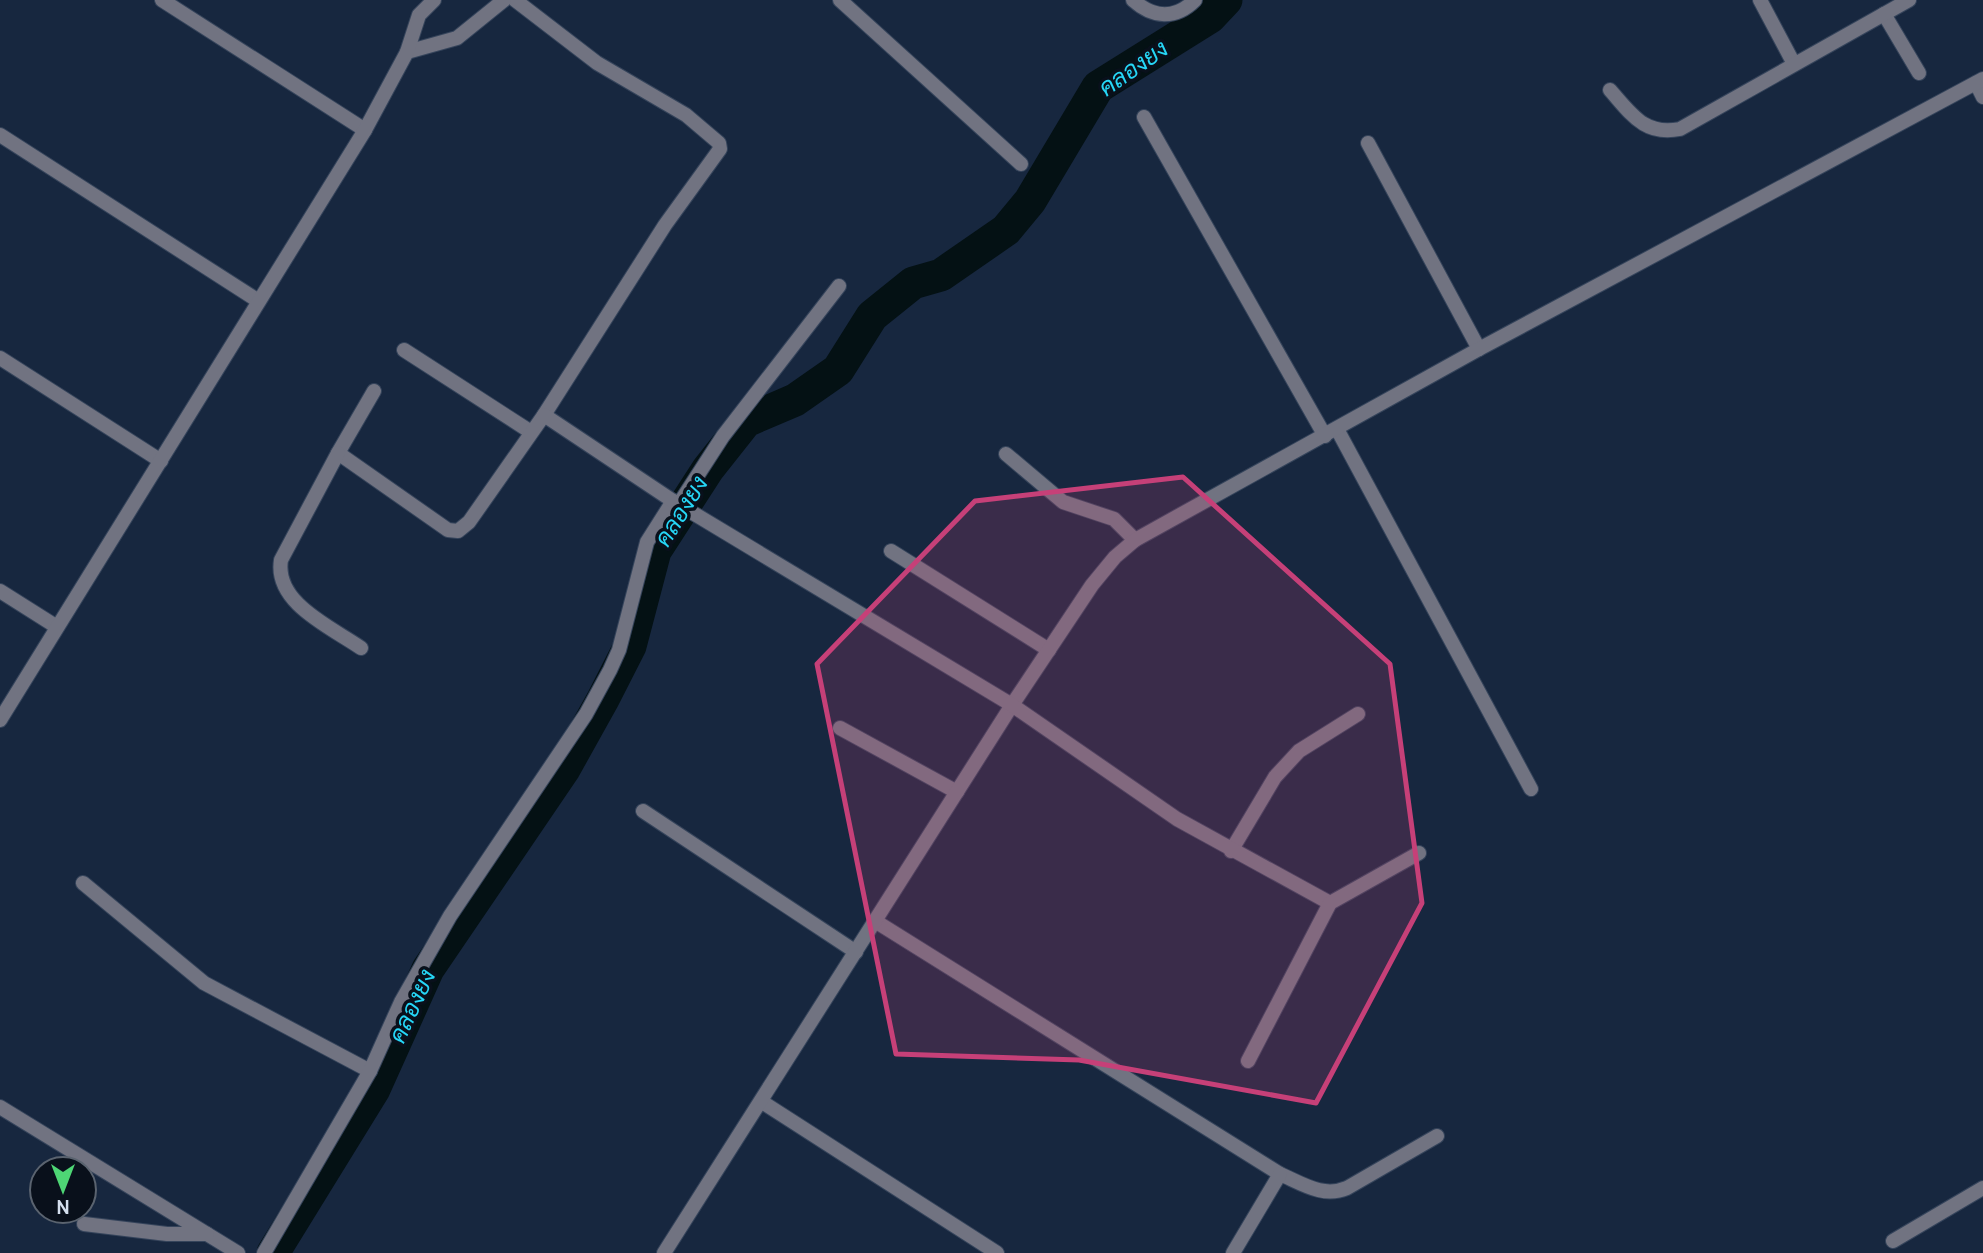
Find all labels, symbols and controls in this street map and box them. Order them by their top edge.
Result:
water label: คลองยง [1093,34,1173,102]
water label: คลองยง [648,470,714,552]
water label: คลองยง [382,964,442,1047]
north arrow [28,1155,98,1225]
text: N [56,1195,70,1218]

